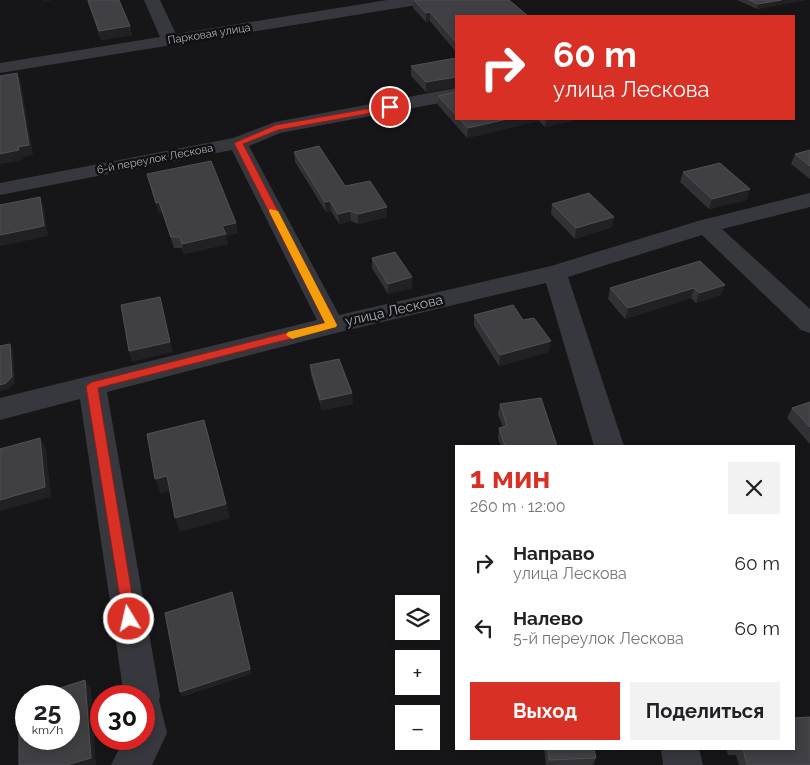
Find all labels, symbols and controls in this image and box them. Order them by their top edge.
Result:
street label: Парковая улица [167,21,251,47]
text: 60 m [553,34,637,75]
icon: right [470,35,535,100]
text: улица Лескова [553,76,710,102]
pin [369,86,411,128]
icon: arrive [376,93,404,121]
street label: 6-й переулок Лескова [96,141,214,177]
street label: улица Лескова [344,291,444,329]
text: 1 мин [470,460,550,495]
button: close [728,462,780,514]
text: 260 m · 12:00 [470,497,566,516]
text: Направо [513,542,594,564]
icon: right [470,549,498,577]
text: 60 m [735,552,780,574]
text: улица Лескова [513,564,627,583]
position arrow [102,592,154,644]
map controls [395,595,440,750]
button: layers [395,595,440,640]
text: Налево [513,607,583,629]
icon: left [470,614,498,642]
text: 60 m [735,617,780,639]
text: 5-й переулок Лескова [513,629,684,648]
button: + [395,650,440,695]
button: Выход [470,682,620,740]
button: Поделиться [630,682,780,740]
speed limit sign: 30 [90,685,155,750]
text: 25 [34,696,61,726]
button: − [395,705,440,750]
text: km/h [32,723,63,737]

